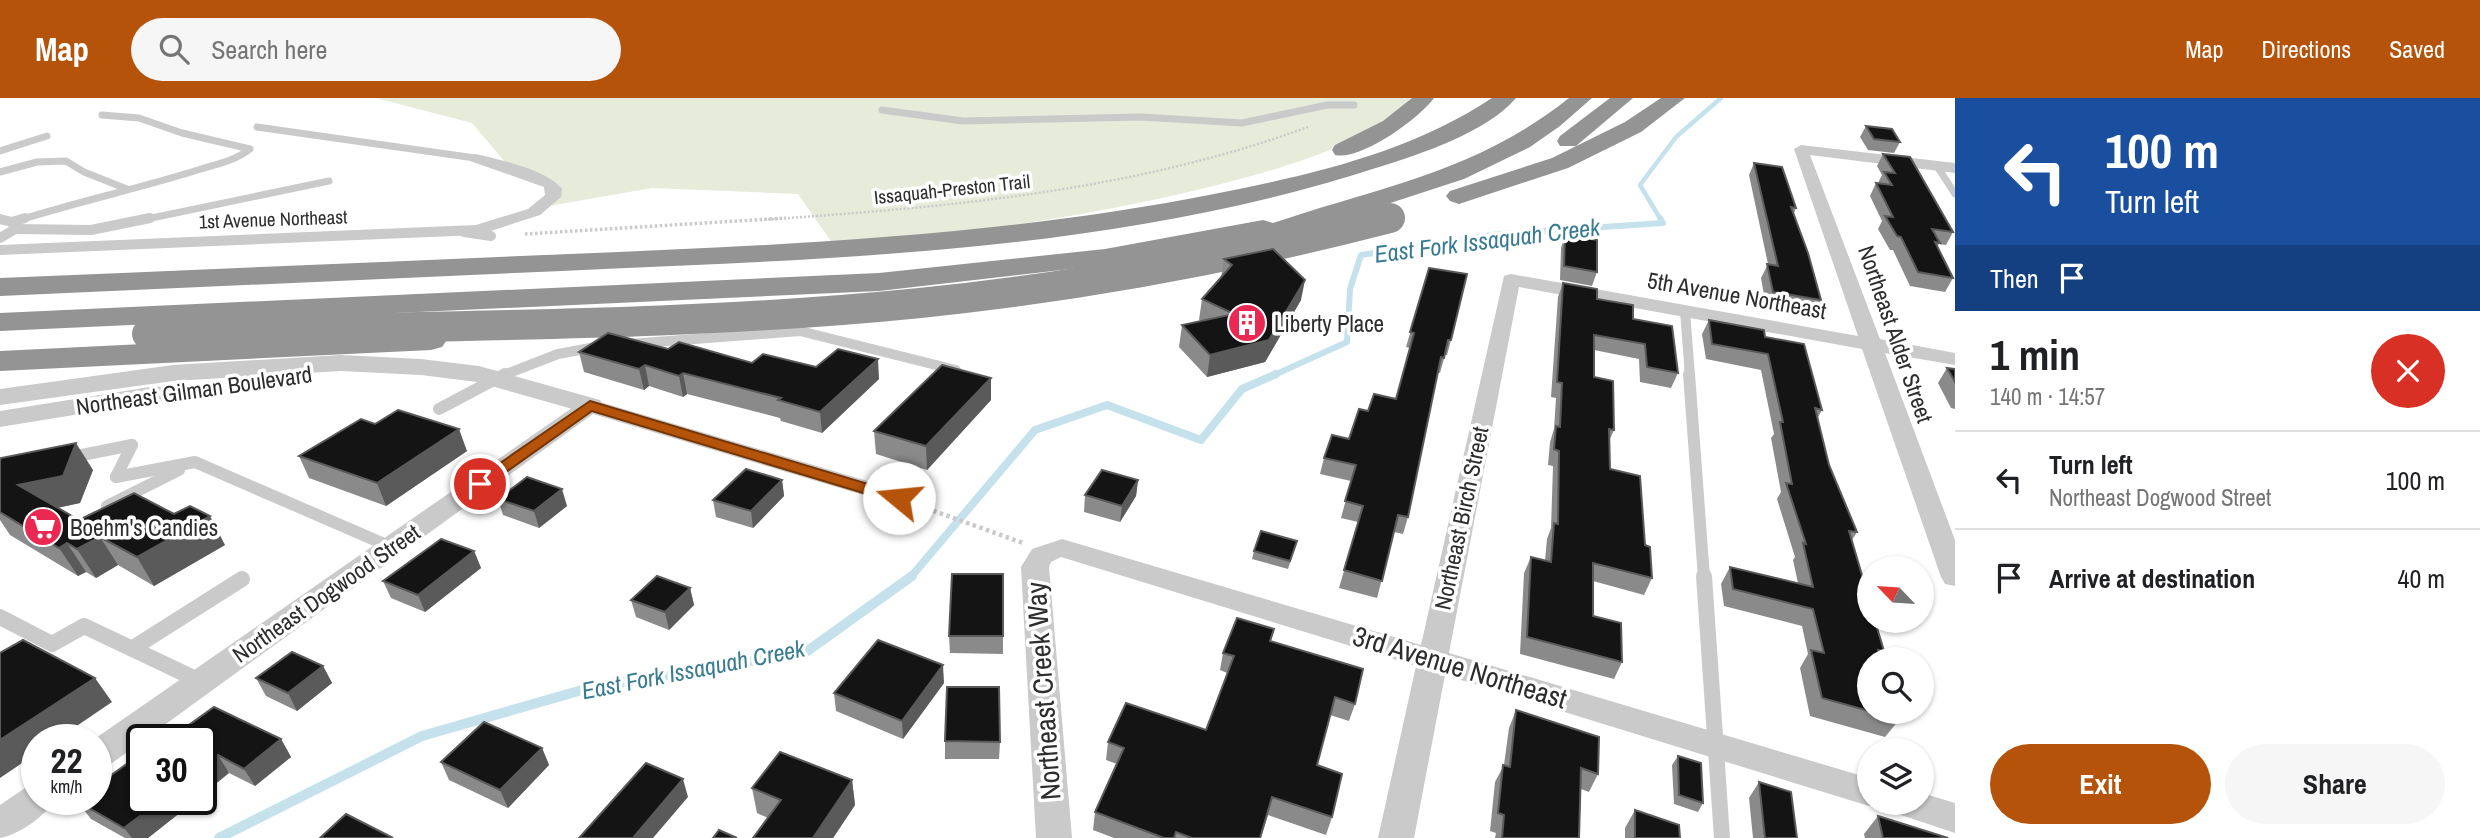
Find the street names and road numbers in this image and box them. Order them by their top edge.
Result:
street label: Issaquah-Preston Trail [873,168,1031,210]
street label: 1st Avenue Northeast [198,203,348,235]
street label: Northeast Alder Street [1851,241,1941,427]
street label: 5th Avenue Northeast [1645,264,1829,326]
street label: Northeast Gilman Boulevard [74,358,314,422]
street label: Northeast Birch Street [1426,424,1496,612]
street label: Northeast Dogwood Street [226,517,426,669]
street label: Northeast Creek Way [1016,580,1070,801]
street label: 3rd Avenue Northeast [1348,616,1572,718]

